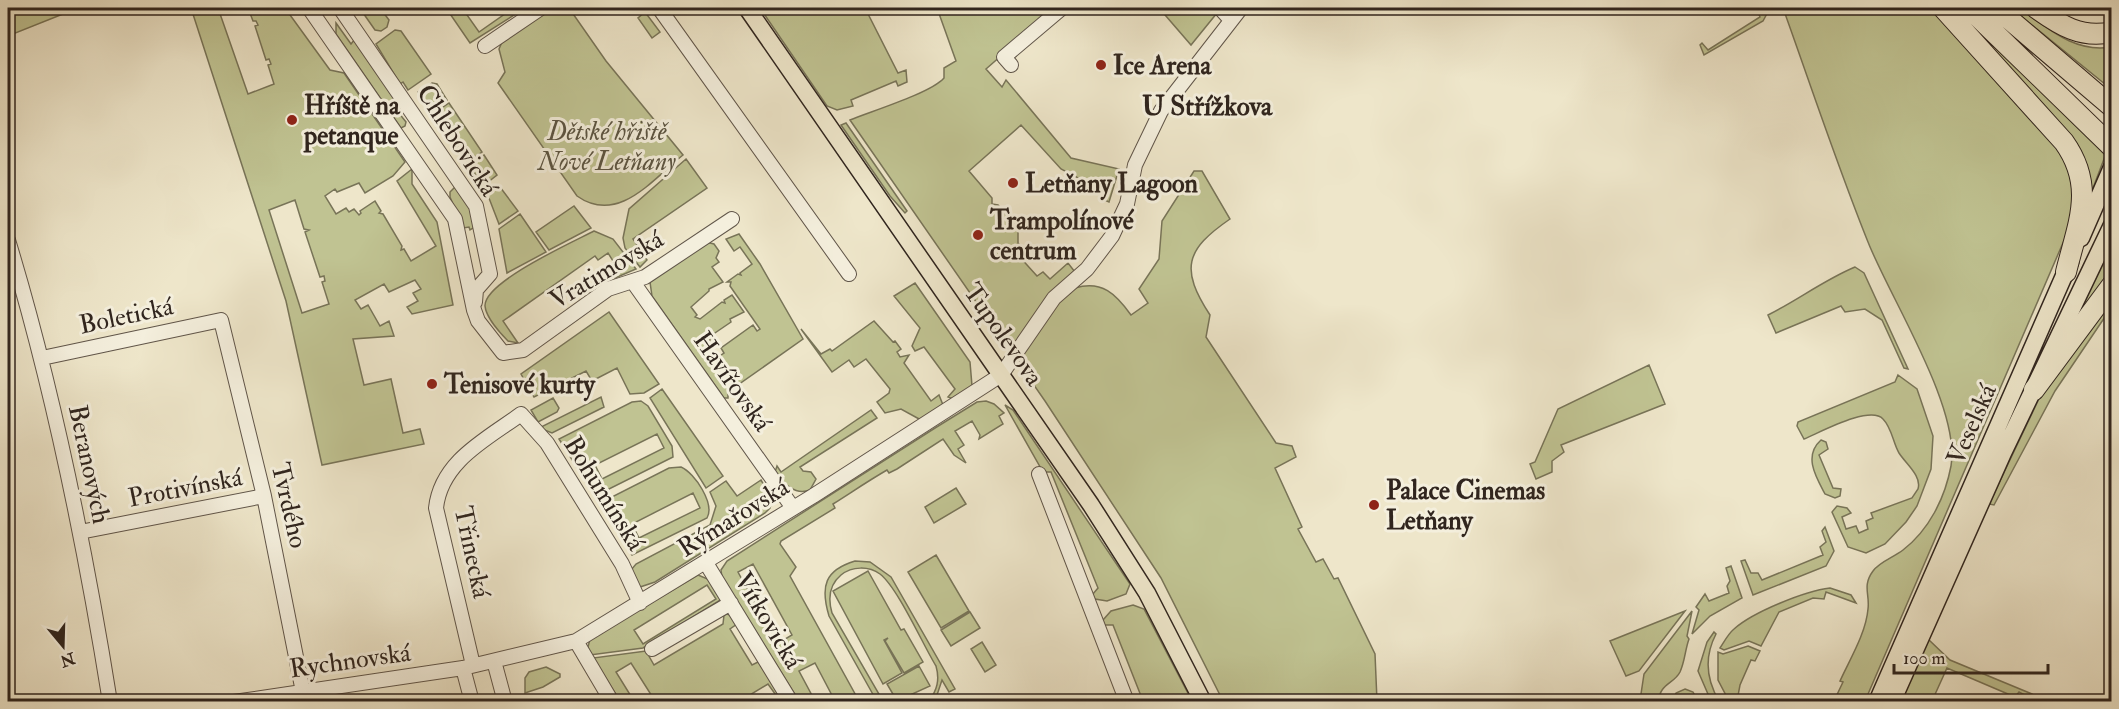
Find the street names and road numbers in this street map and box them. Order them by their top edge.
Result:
street label: Chlebovická [409,79,505,203]
street label: Vratimovská [544,223,670,316]
street label: Tupolevova [955,277,1050,393]
street label: Boletická [76,290,177,342]
street label: Havířovská [686,325,778,438]
street label: Veselská [1940,379,2004,470]
street label: Beranových [61,402,117,527]
street label: Bohumínská [556,430,652,557]
street label: Tvrdého [264,459,314,551]
street label: Protivínská [125,461,245,515]
street label: Rýmařovská [672,471,795,565]
street label: Třinecká [447,503,497,601]
street label: Vítkovická [727,566,810,675]
street label: Rychnovská [287,637,413,685]

